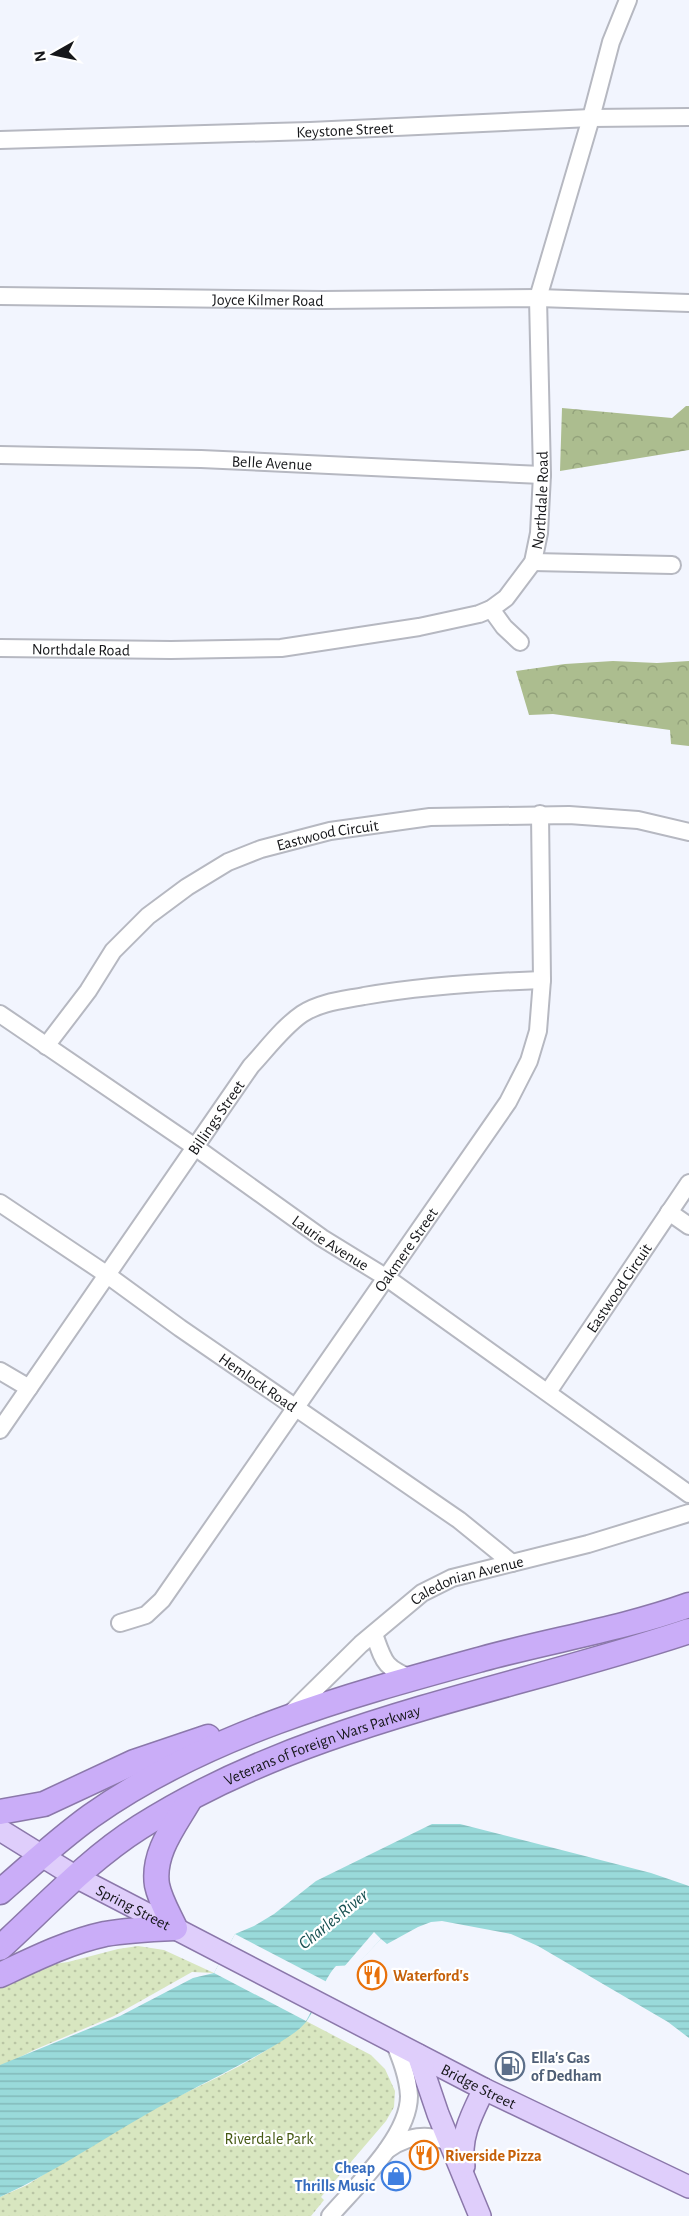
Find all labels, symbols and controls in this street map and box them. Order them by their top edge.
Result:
north arrow [24,24,84,84]
text: N [31,49,49,63]
street label: Keystone Street [296,120,394,141]
street label: Joyce Kilmer Road [212,292,324,309]
street label: Northdale Road [529,451,551,551]
street label: Belle Avenue [231,453,312,473]
street label: Northdale Road [32,641,130,659]
street label: Eastwood Circuit [275,817,379,854]
street label: Billings Street [185,1078,248,1158]
street label: Oakmere Street [372,1205,441,1295]
street label: Laurie Avenue [289,1212,371,1274]
street label: Eastwood Circuit [584,1241,655,1336]
street label: Hemlock Road [216,1350,299,1415]
street label: Caledonian Avenue [407,1553,525,1608]
street label: Veterans of Foreign Wars Parkway [222,1702,423,1789]
street label: Spring Street [93,1882,173,1933]
water label: Charles River [295,1886,373,1953]
restaurant icon: Waterford's [356,1959,388,1991]
place label: Waterford's [393,1968,469,1984]
fuel station icon: Ella's Gas of Dedham [494,2050,526,2082]
place label: Ella's Gas of Dedham [531,2050,602,2084]
street label: Bridge Street [438,2061,518,2112]
park label: Riverdale Park [224,2131,314,2147]
restaurant icon: Riverside Pizza [408,2139,440,2171]
place label: Riverside Pizza [445,2148,542,2164]
place label: Cheap Thrills Music [294,2160,375,2194]
shop icon: Cheap Thrills Music [380,2160,412,2192]

